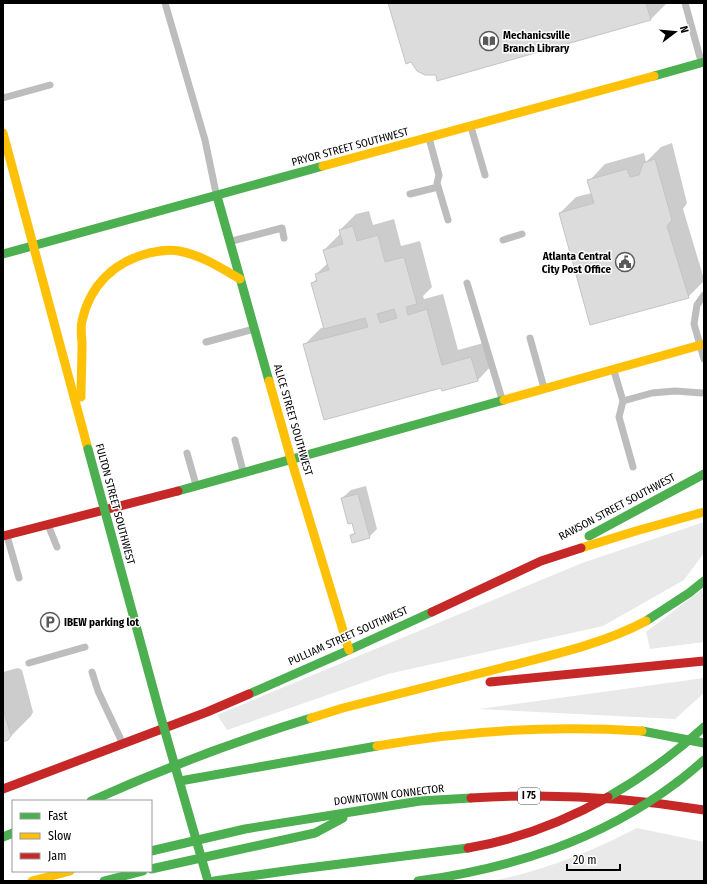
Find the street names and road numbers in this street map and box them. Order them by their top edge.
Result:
street label: PRYOR STREET SOUTHWEST [290,125,411,169]
street label: ALICE STREET SOUTHWEST [271,363,315,478]
street label: FULTON STREET SOUTHWEST [93,442,138,567]
street label: RAWSON STREET SOUTHWEST [557,470,678,543]
street label: PULLIAM STREET SOUTHWEST [286,603,411,668]
street label: DOWNTOWN CONNECTOR [333,782,445,808]
road number: I 75 [518,788,540,804]

